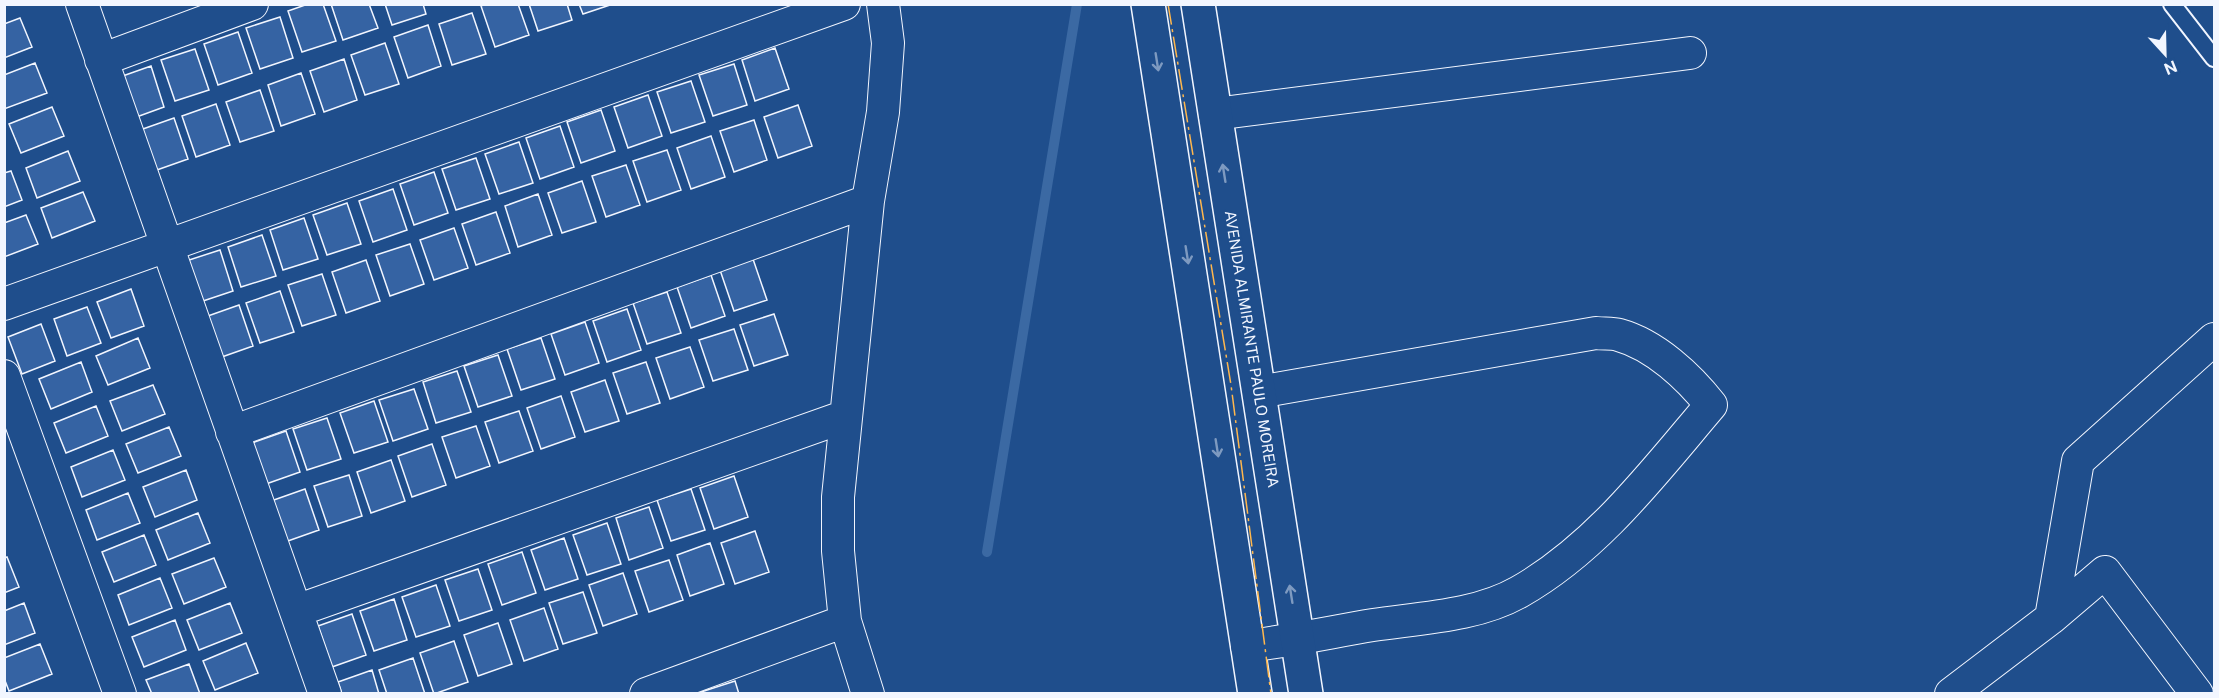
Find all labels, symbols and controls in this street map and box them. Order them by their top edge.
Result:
north arrow [2135,24,2195,84]
one-way arrow [1152,52,1163,72]
text: N [2161,56,2180,79]
one-way arrow [1218,164,1229,184]
street label: AVENIDA ALMIRANTE PAULO MOREIRA [1222,209,1282,489]
one-way arrow [1182,245,1193,264]
one-way arrow [1212,437,1223,457]
one-way arrow [1285,585,1296,604]

